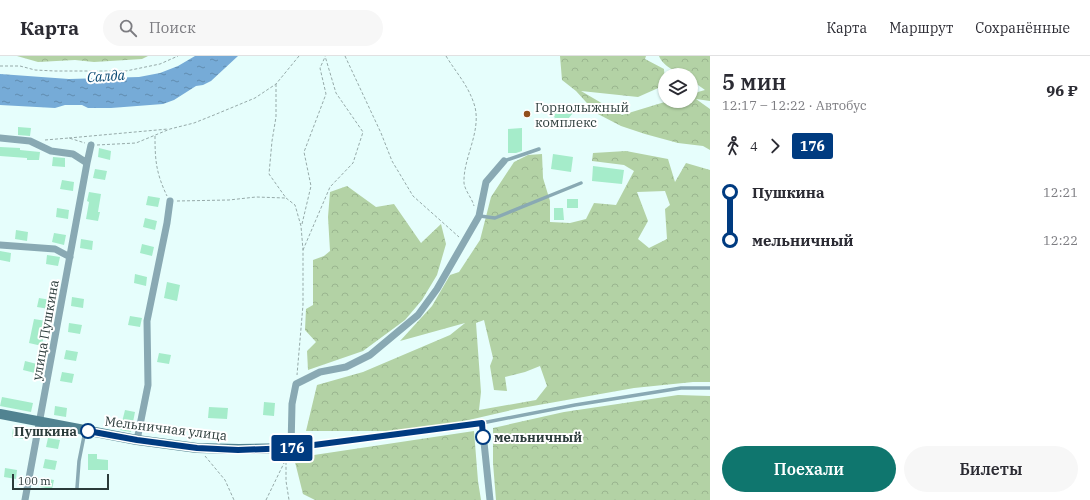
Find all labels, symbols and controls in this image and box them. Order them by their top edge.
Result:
search box [103,10,383,46]
text: Карта [20,16,79,40]
icon: search [117,17,139,39]
text: Поиск [149,18,196,37]
text: Карта [826,19,867,37]
text: Маршрут [889,19,953,37]
text: Сохранённые [975,19,1070,37]
water label: Салда [86,66,126,86]
text: 5 мин [722,67,786,96]
map controls [658,68,698,108]
button: layers [658,68,698,108]
text: 96 ₽ [1046,81,1078,100]
text: 12:17 – 12:22 · Автобус [722,97,867,114]
place label: Горнолыжный комплекс [535,99,629,131]
marker: Горнолыжный комплекс [522,109,532,119]
icon: walk [722,135,744,157]
icon: forward [764,135,786,157]
text: 176 [800,137,825,155]
text: 4 [750,138,758,155]
text: Пушкина [752,183,825,202]
text: 12:21 [1043,184,1078,201]
text: мельничный [752,231,854,250]
text: 12:22 [1043,232,1078,249]
street label: улица Пушкина [28,278,63,382]
street label: Мельничная улица [104,413,228,444]
place label: Пушкина [14,423,78,440]
marker: Пушкина [80,423,96,439]
marker: мельничный [475,429,491,445]
place label: мельничный [494,429,582,446]
line badge: 176 [269,435,315,461]
text: 176 [279,439,305,457]
button: Поехали [722,446,896,492]
button: Билеты [904,446,1078,492]
scale bar [12,472,109,491]
text: 100 m [18,474,51,488]

